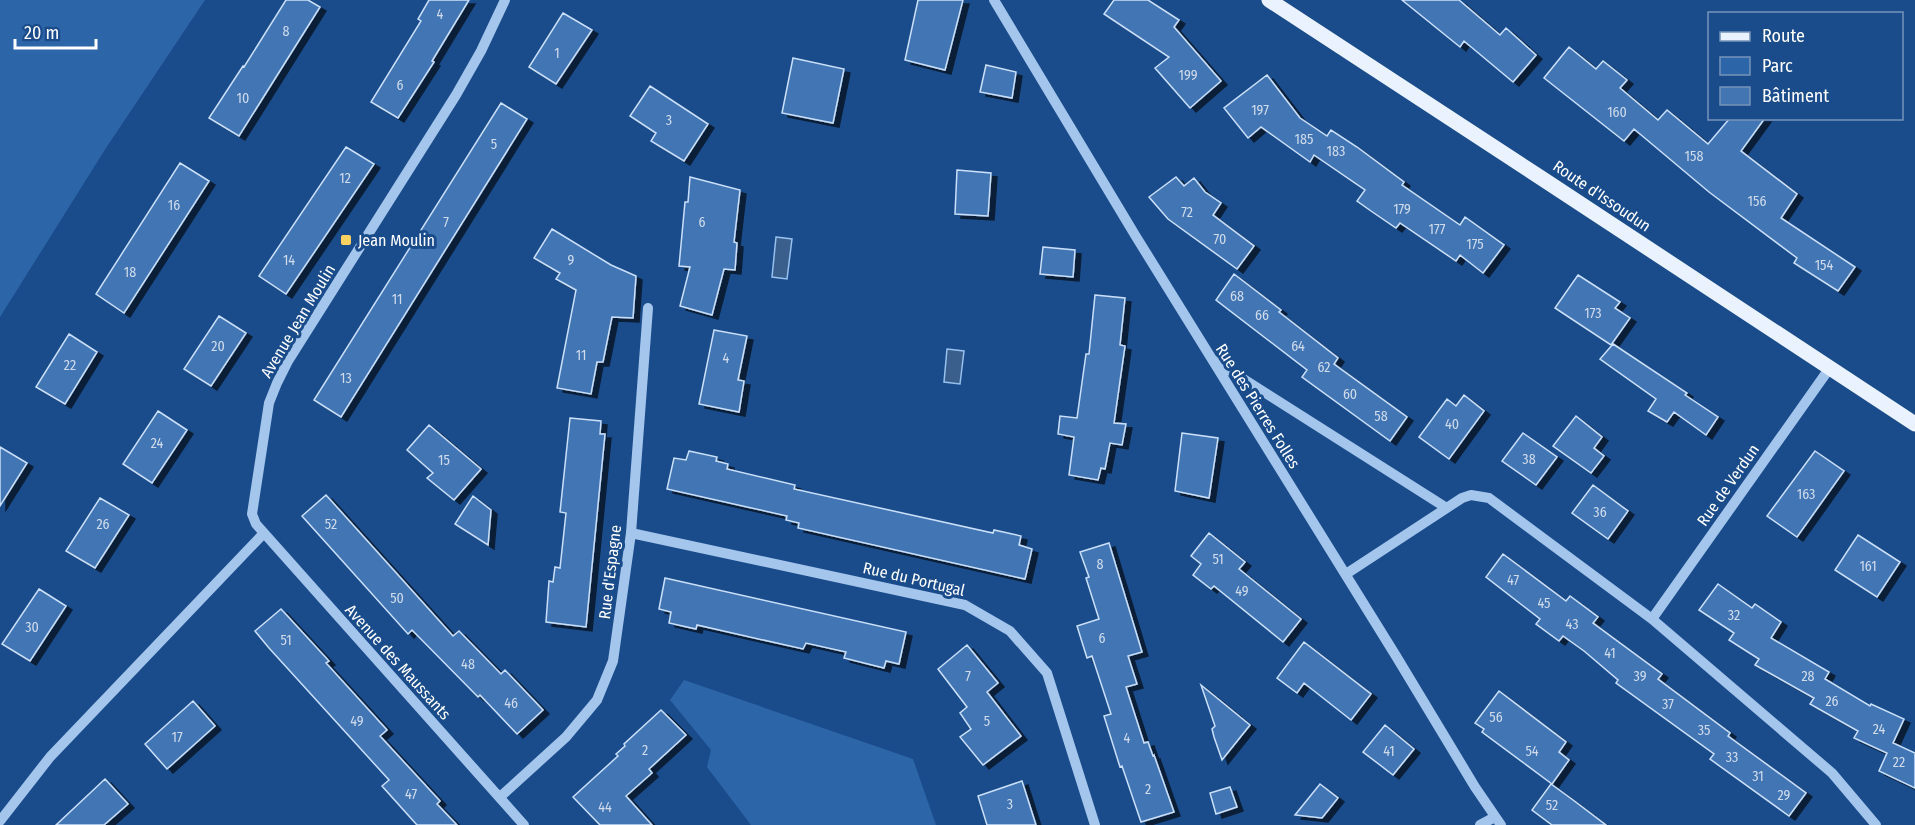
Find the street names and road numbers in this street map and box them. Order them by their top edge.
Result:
street label: Route d'Issoudun [1550,156,1654,236]
street label: Avenue Jean Moulin [257,261,339,381]
street label: Rue des Pierres Folles [1212,340,1304,472]
street label: Rue de Verdun [1693,441,1763,529]
street label: Rue d'Espagne [595,524,625,620]
street label: Rue du Portugal [861,558,967,600]
street label: Avenue des Maussants [341,601,455,724]

